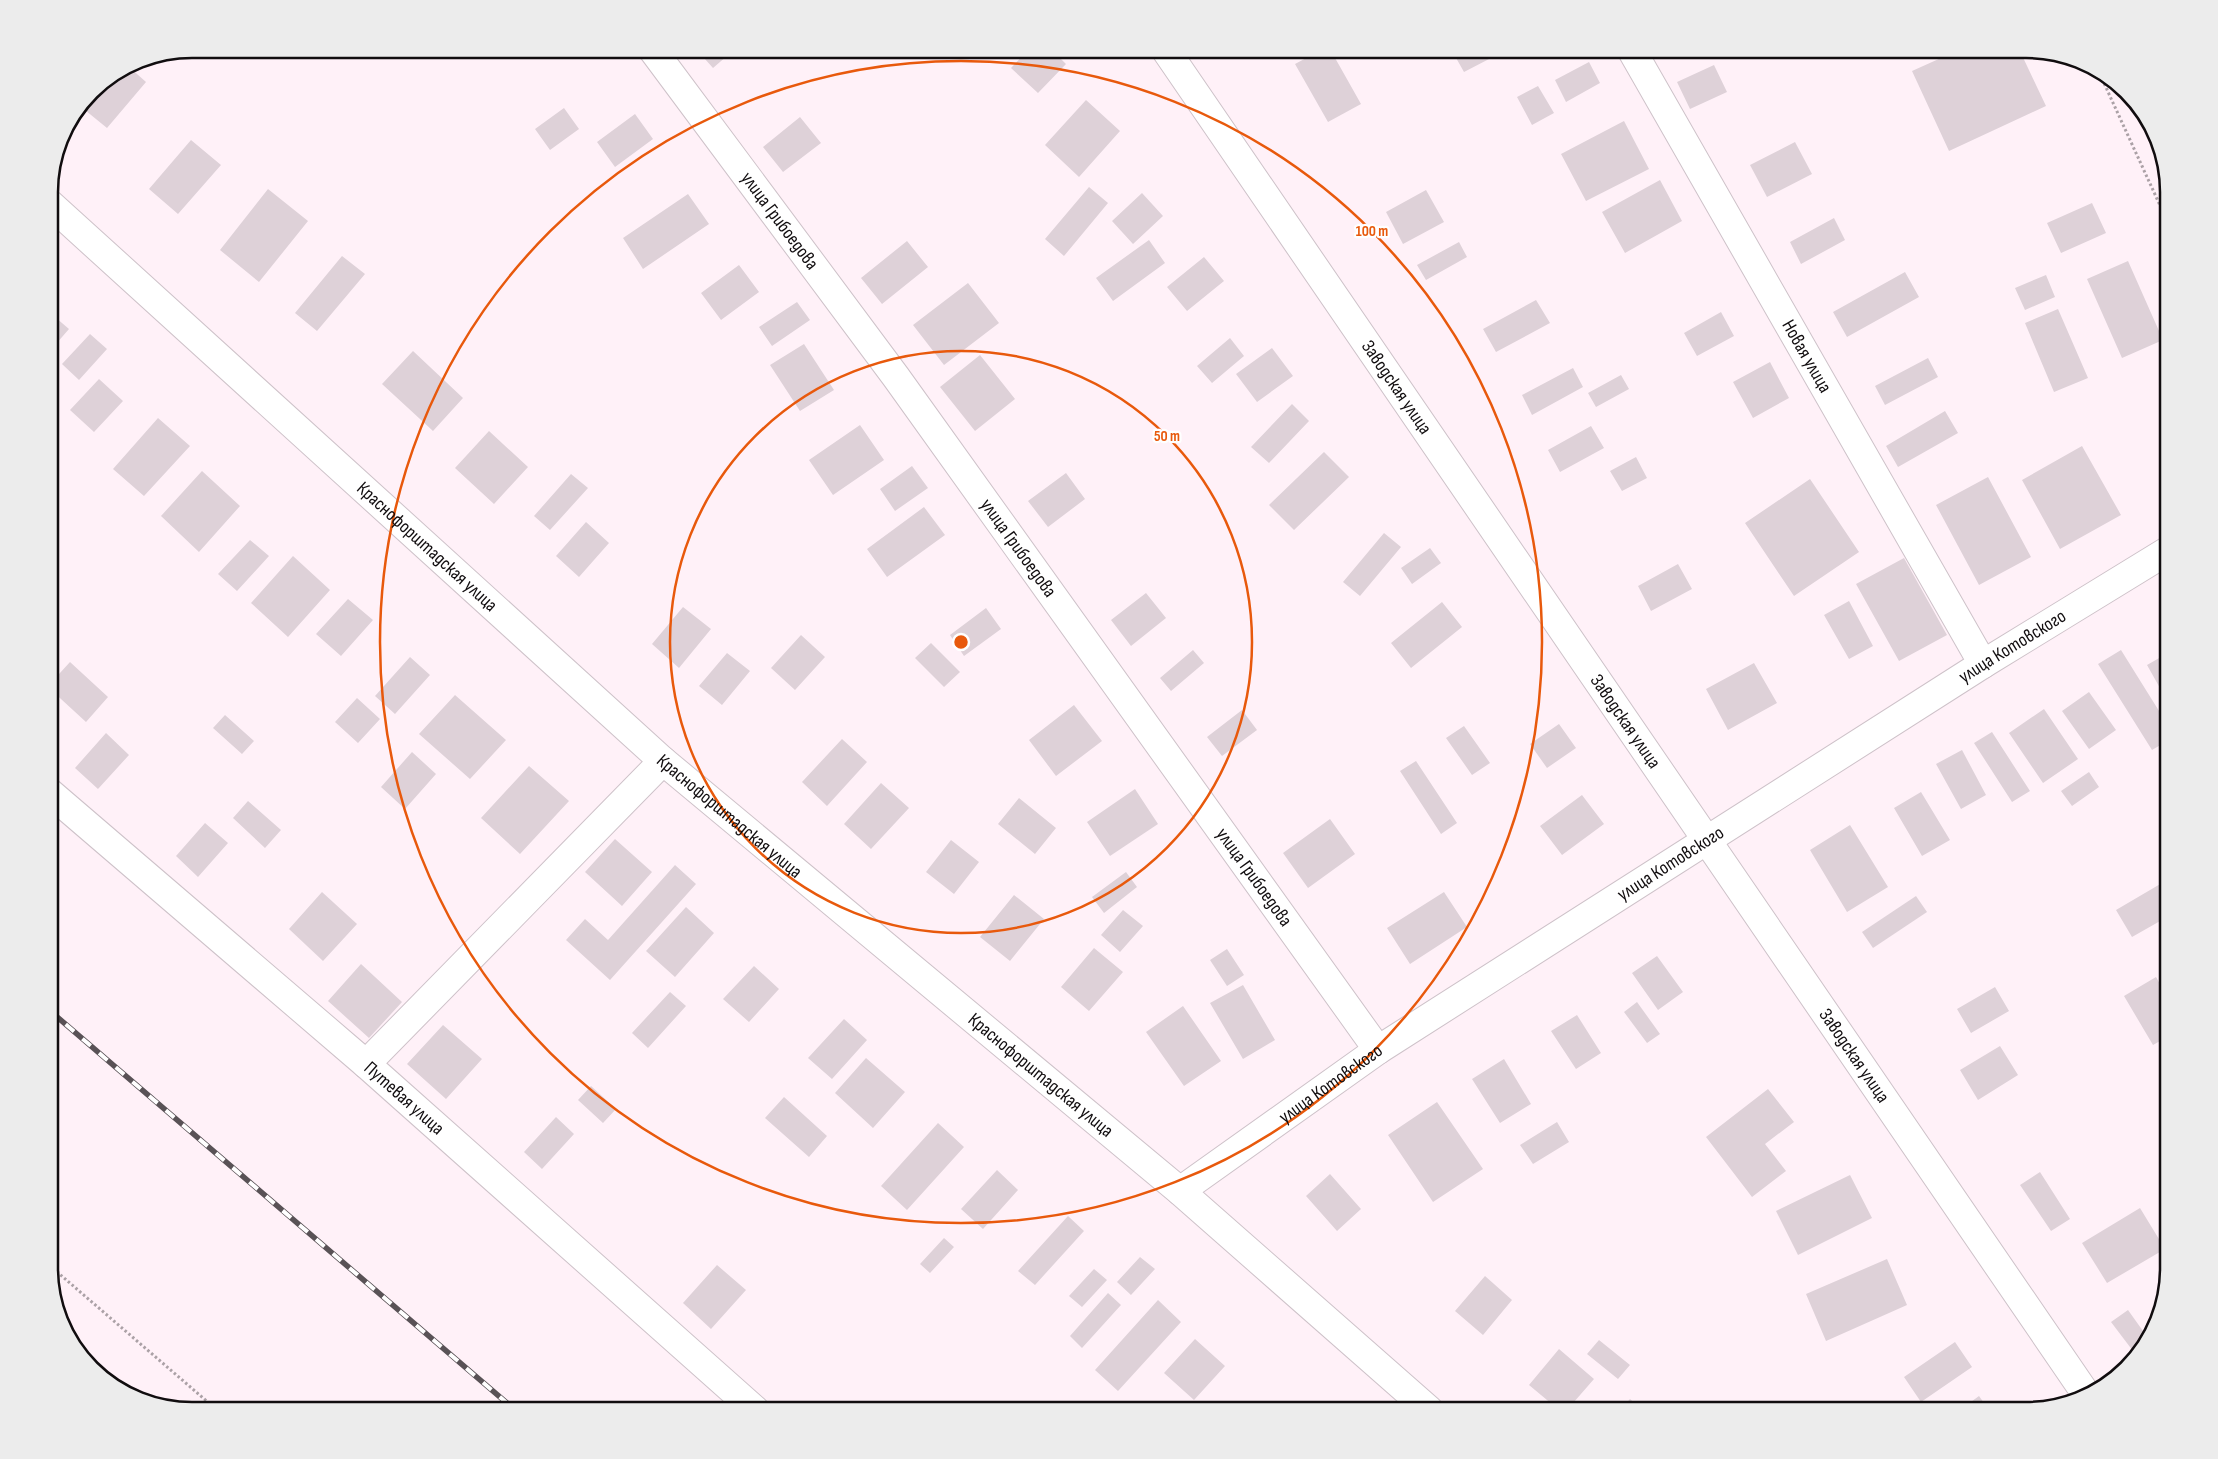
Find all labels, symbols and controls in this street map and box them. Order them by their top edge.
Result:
street label: улица Грибоедова [736,167,824,274]
text: 100 m [1356,222,1388,241]
street label: Новая улица [1777,316,1837,397]
street label: Заводская улица [1356,336,1437,439]
text: 50 m [1154,427,1180,446]
street label: Краснофорштадская улица [352,477,502,616]
street label: улица Грибоедова [975,494,1061,602]
street label: улица Котовского [1954,604,2070,688]
centre of rings [952,633,970,651]
street label: Заводская улица [1585,670,1666,773]
street label: Краснофорштадская улица [652,749,807,883]
street label: улица Котовского [1613,821,1728,906]
street label: улица Грибоедова [1211,823,1297,931]
street label: Заводская улица [1814,1004,1895,1107]
street label: Краснофорштадская улица [963,1008,1118,1142]
street label: улица Котовского [1274,1039,1387,1128]
street label: Путевая улица [359,1056,449,1140]

